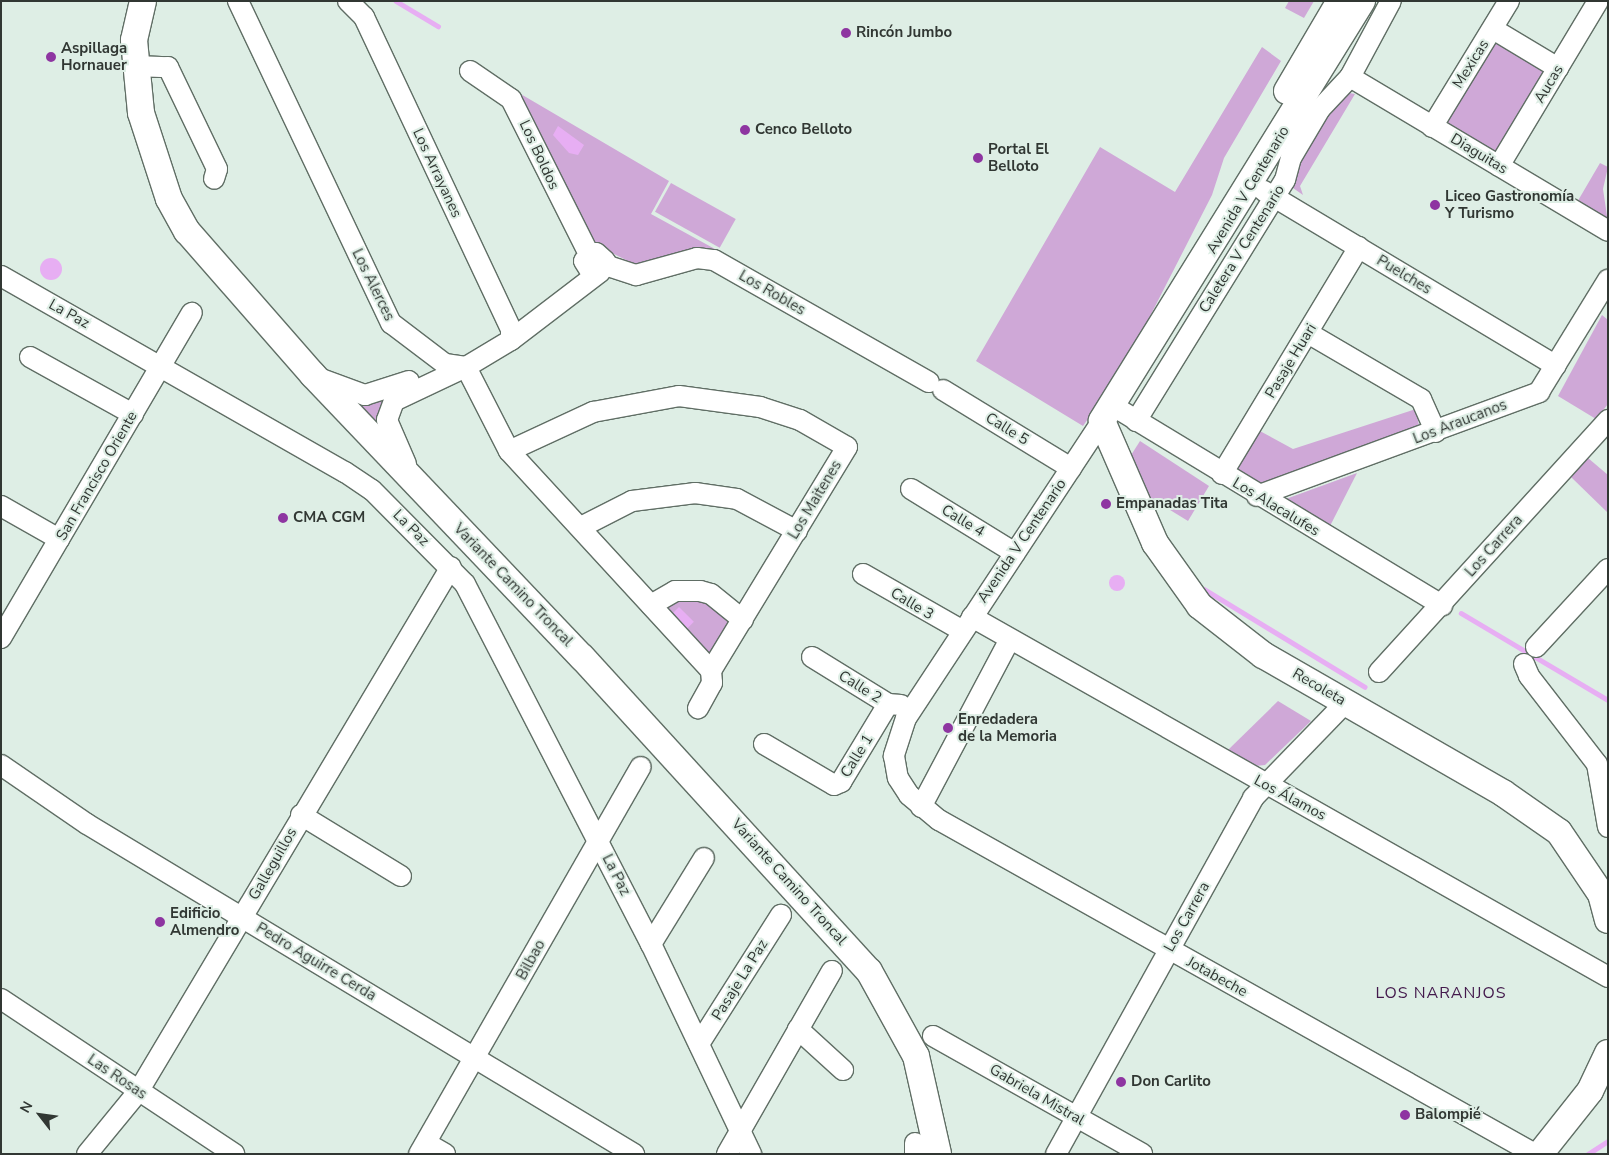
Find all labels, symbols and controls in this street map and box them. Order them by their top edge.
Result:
place label: Rincón Jumbo [856,24,952,42]
marker: Rincón Jumbo [840,27,852,39]
street label: Mexicas [1449,36,1493,92]
place label: Aspillaga Hornauer [61,39,127,74]
marker: Aspillaga Hornauer [45,51,57,63]
street label: Aucas [1531,62,1567,106]
street label: Los Boldos [515,117,563,193]
place label: Cenco Belloto [755,121,852,139]
street label: Avenida V Centenario [1203,123,1293,257]
marker: Cenco Belloto [739,124,751,136]
street label: Los Arrayanes [409,126,465,220]
street label: Diaguitas [1447,130,1511,178]
place label: Portal El Belloto [988,140,1049,175]
marker: Portal El Belloto [972,152,984,164]
street label: Caletera V Centenario [1195,182,1289,316]
place label: Liceo Gastronomía Y Turismo [1445,187,1574,222]
marker: Liceo Gastronomía Y Turismo [1429,199,1441,211]
street label: Los Alerces [348,246,398,324]
street label: Puelches [1373,252,1435,298]
street label: Los Robles [735,267,809,319]
street label: La Paz [45,295,93,333]
street label: Pasaje Huari [1262,320,1320,402]
street label: Los Araucanos [1411,396,1509,448]
street label: San Francisco Oriente [53,408,141,544]
street label: Calle 5 [982,409,1032,449]
street label: Los Maitenes [784,457,846,543]
street label: Los Alacalufes [1229,474,1323,540]
street label: Avenida V Centenario [974,476,1070,606]
place label: Empanadas Tita [1116,495,1228,513]
marker: Empanadas Tita [1100,498,1112,510]
street label: Calle 4 [938,501,988,541]
street label: La Paz [389,506,433,550]
place label: CMA CGM [293,509,365,527]
street label: Los Carrera [1462,511,1526,581]
marker: CMA CGM [277,512,289,524]
street label: Variante Camino Troncal [450,520,576,650]
street label: Calle 3 [887,584,937,624]
street label: Recoleta [1289,665,1349,709]
street label: Calle 2 [835,667,885,707]
place label: Enredadera de la Memoria [958,710,1057,745]
marker: Enredadera de la Memoria [942,722,954,734]
street label: Calle 1 [837,731,877,781]
street label: Los Álamos [1251,771,1329,825]
street label: Variante Camino Troncal [727,815,851,949]
street label: Galleguillos [245,825,301,903]
street label: La Paz [598,851,634,899]
street label: Los Carrera [1160,879,1214,955]
place label: Edificio Almendro [170,904,239,939]
marker: Edificio Almendro [154,916,166,928]
street label: Pedro Aguirre Cerda [253,919,379,1005]
street label: Pasaje La Paz [708,936,772,1024]
street label: Bilbao [513,937,549,983]
street label: Jotabeche [1184,953,1250,1001]
district label: LOS NARANJOS [1374,983,1508,1003]
street label: Las Rosas [84,1051,150,1103]
street label: Gabriela Mistral [986,1060,1088,1130]
place label: Don Carlito [1131,1073,1211,1091]
marker: Don Carlito [1115,1076,1127,1088]
north arrow [15,1090,65,1140]
text: N [16,1098,37,1117]
place label: Balompié [1415,1106,1481,1124]
marker: Balompié [1399,1109,1411,1121]

